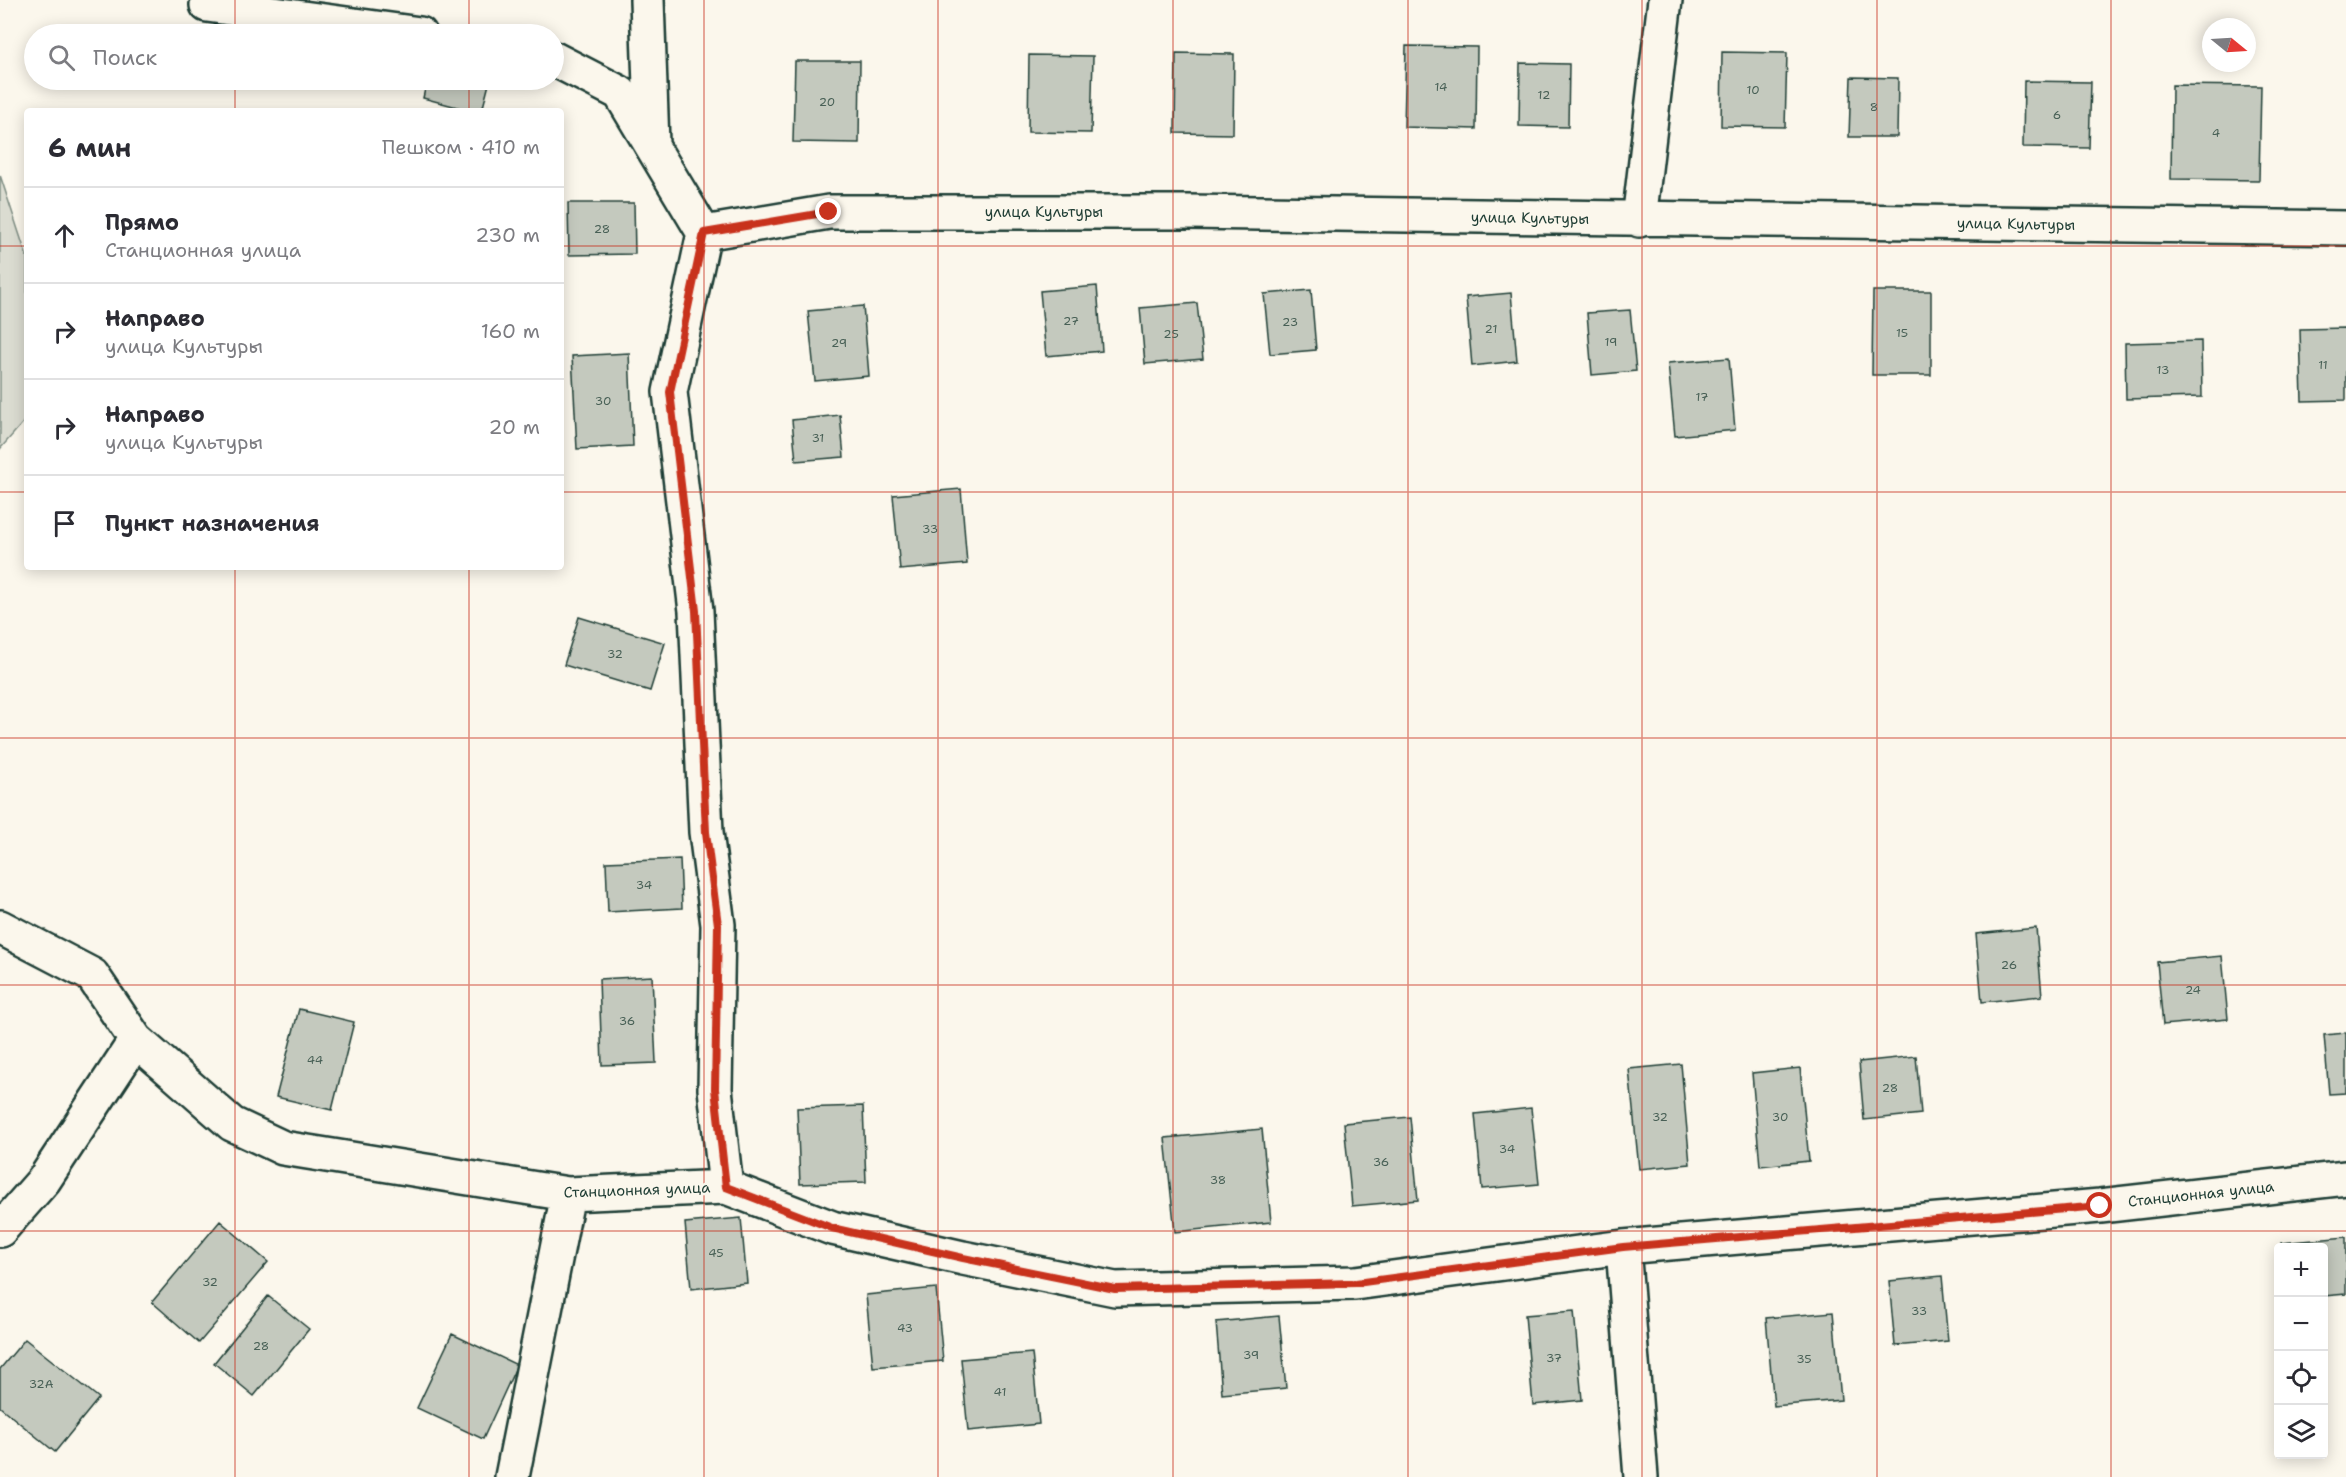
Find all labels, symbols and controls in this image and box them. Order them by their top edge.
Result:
north arrow [2202,18,2256,72]
search box [24,24,564,90]
icon: search [45,41,78,74]
text: Поиск [93,43,157,72]
house number: 14 [1435,79,1447,95]
house number: 10 [1746,82,1760,98]
house number: 12 [1538,87,1550,103]
house number: 20 [819,94,835,110]
house number: 8 [1870,99,1878,115]
house number: 6 [2053,107,2061,123]
house number: 4 [2212,125,2220,141]
text: 6 мин [48,130,131,165]
text: Пешком · 410 m [382,134,540,160]
route end [815,198,841,224]
street label: улица Культуры [985,202,1103,222]
street label: улица Культуры [1471,207,1589,229]
text: Прямо [105,208,179,237]
street label: улица Культуры [1957,213,2075,235]
icon: ahead [48,219,81,252]
house number: 28 [594,221,610,237]
text: 230 m [475,222,540,248]
text: Станционная улица [105,237,301,263]
text: Направо [105,304,205,333]
house number: 27 [1063,313,1079,329]
house number: 23 [1282,314,1298,330]
icon: right [48,315,81,348]
text: 160 m [481,318,540,344]
house number: 21 [1485,321,1497,337]
house number: 15 [1896,325,1908,341]
house number: 25 [1163,326,1179,342]
text: улица Культуры [105,333,263,359]
house number: 19 [1605,334,1617,350]
house number: 29 [831,335,847,351]
house number: 11 [2318,357,2328,373]
house number: 13 [2157,362,2169,378]
house number: 17 [1696,389,1708,405]
house number: 30 [595,393,611,409]
text: Направо [105,400,205,429]
icon: right [48,411,81,444]
text: 20 m [489,414,540,440]
text: улица Культуры [105,429,263,455]
house number: 31 [812,430,824,446]
icon: arrive [48,507,81,540]
text: Пункт назначения [105,509,319,538]
house number: 33 [922,521,938,537]
house number: 32 [607,646,623,662]
house number: 34 [636,877,652,893]
house number: 26 [2001,957,2017,973]
house number: 24 [2185,982,2201,998]
house number: 36 [619,1013,635,1029]
house number: 44 [307,1052,323,1068]
house number: 28 [1882,1080,1898,1096]
house number: 32 [1652,1109,1668,1125]
house number: 30 [1772,1109,1788,1125]
house number: 34 [1499,1141,1515,1157]
house number: 36 [1373,1154,1389,1170]
house number: 38 [1210,1172,1226,1188]
street label: Станционная улица [2127,1176,2276,1212]
street label: Станционная улица [563,1177,712,1203]
route start [2086,1192,2112,1218]
map controls [2274,1243,2328,1459]
button: + [2274,1243,2328,1297]
house number: 45 [708,1245,724,1261]
house number: 32 [202,1274,218,1290]
button: − [2274,1297,2328,1351]
house number: 33 [1911,1303,1927,1319]
house number: 43 [897,1320,913,1336]
house number: 28 [253,1338,269,1354]
house number: 39 [1243,1347,1259,1363]
house number: 37 [1546,1350,1562,1366]
house number: 35 [1796,1351,1812,1367]
button: locate [2274,1351,2328,1405]
house number: 32А [29,1376,54,1392]
house number: 41 [994,1384,1006,1400]
button: layers [2274,1405,2328,1459]

